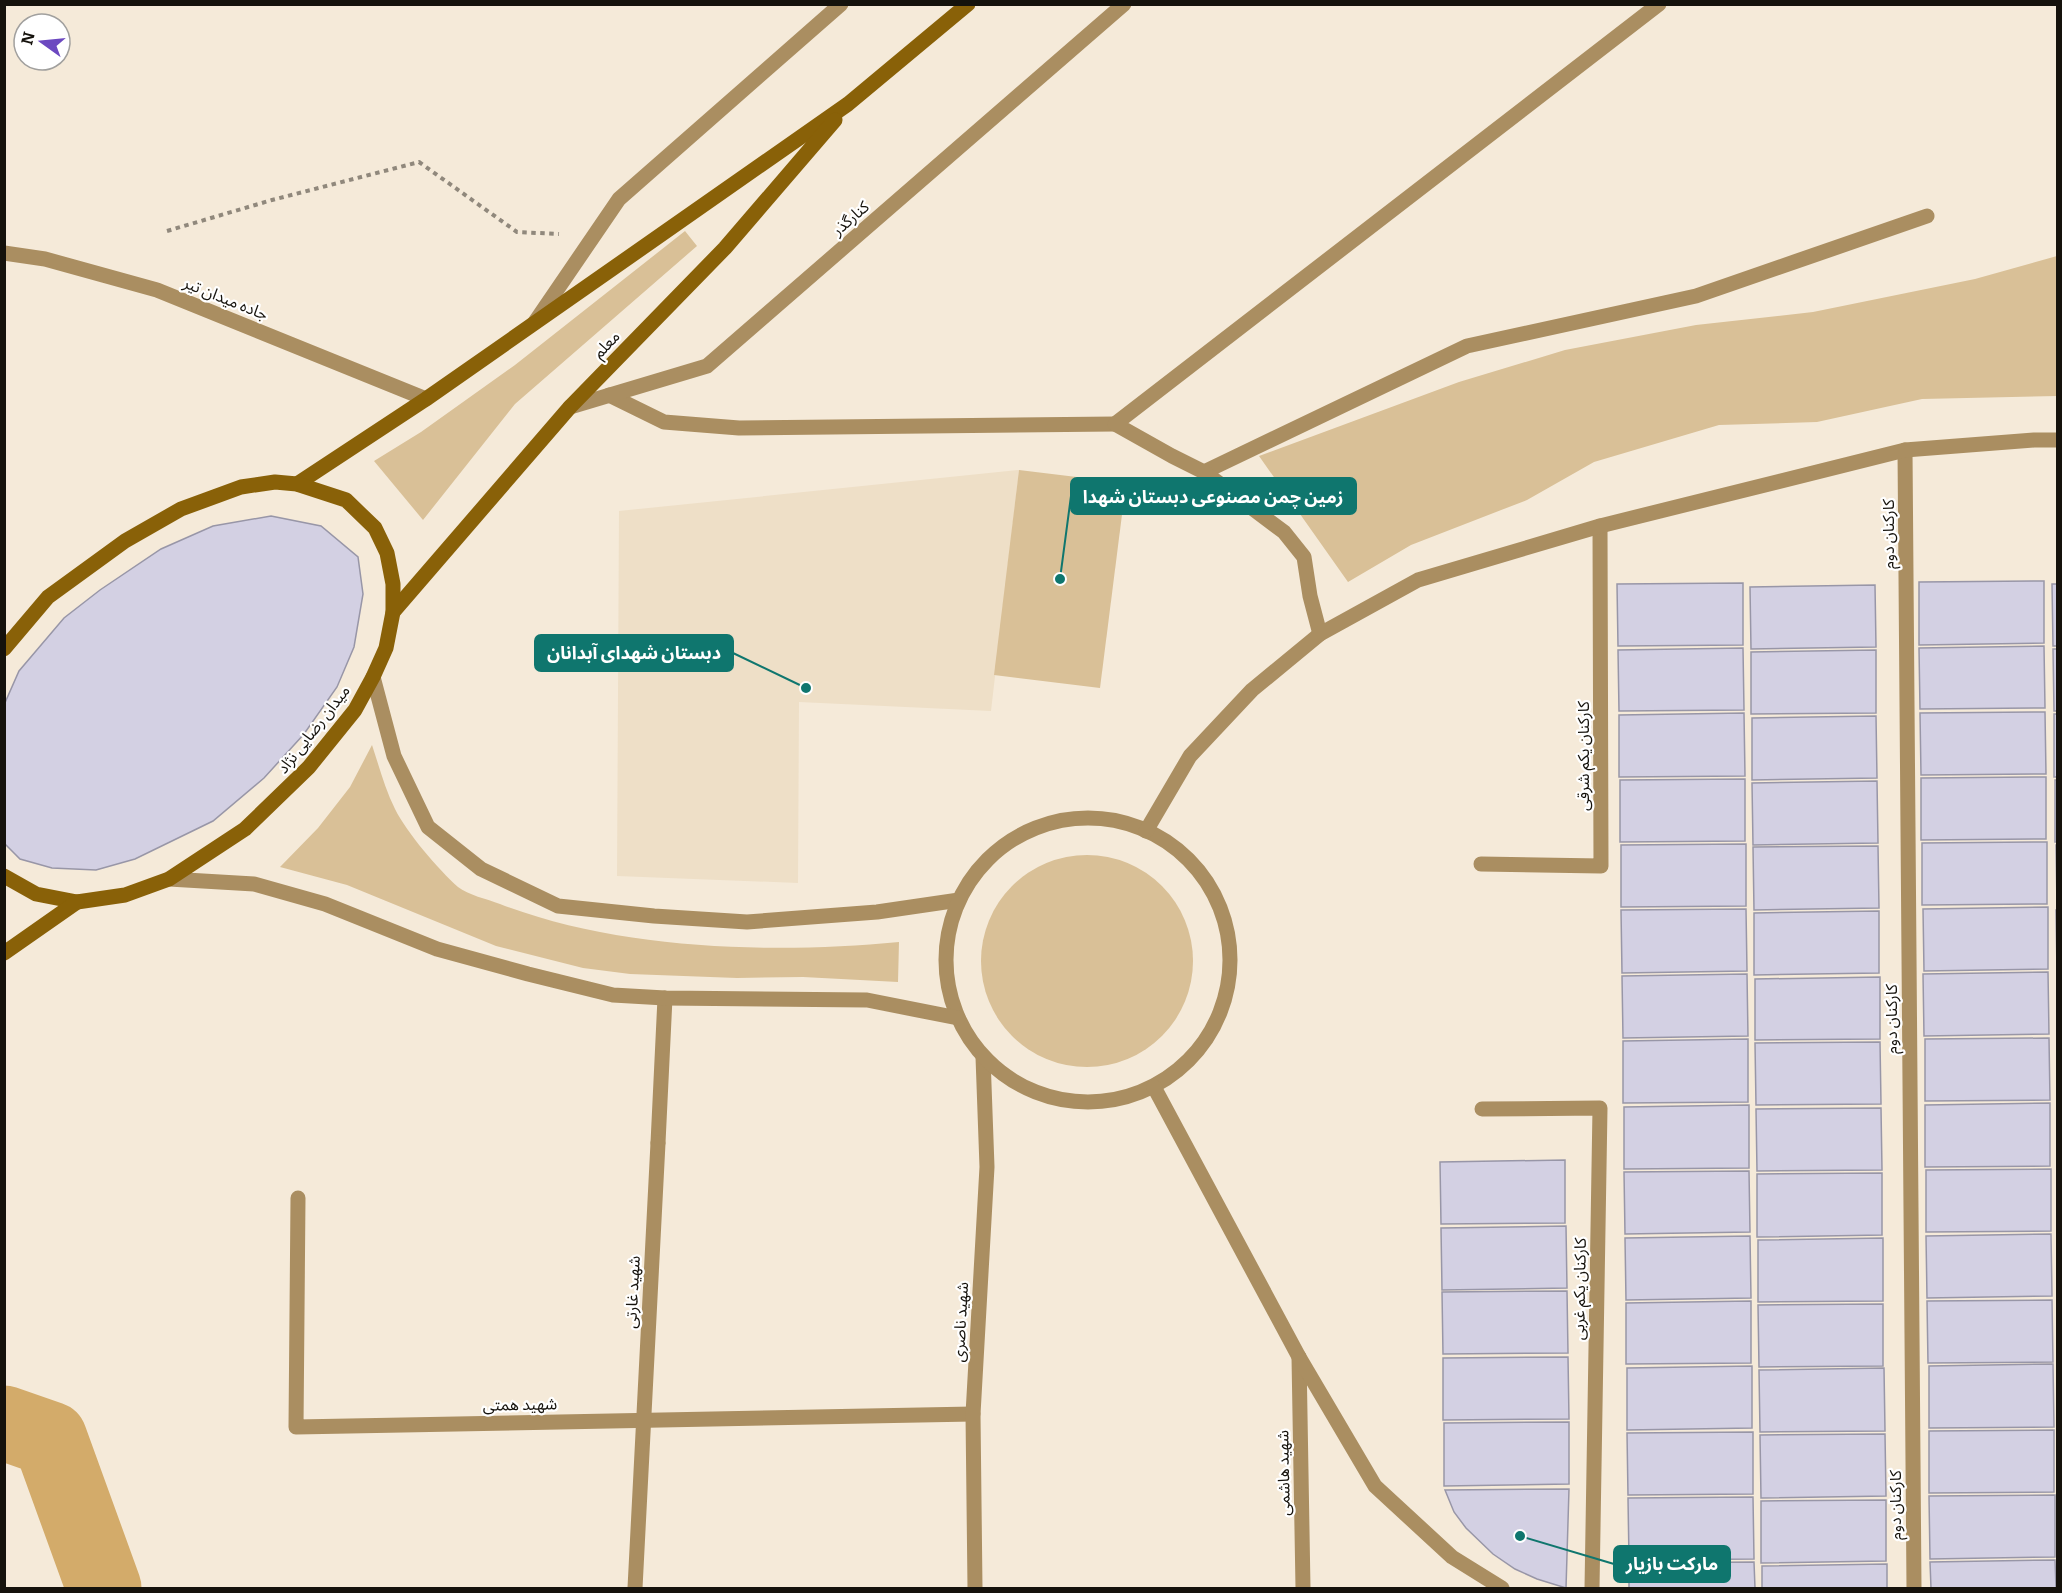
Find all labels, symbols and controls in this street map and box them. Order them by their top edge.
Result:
north arrow [12,12,72,72]
text: N [17,30,39,47]
street label: کنارگذر [827,197,873,240]
street label: جاده میدان تیر [180,273,271,324]
street label: معلم [589,327,626,364]
callout: زمین چمن مصنوعی دبستان شهدا [1071,478,1356,514]
text: زمین چمن مصنوعی دبستان شهدا [1083,486,1343,509]
street label: کارکنان دوم [1879,499,1901,569]
callout: دبستان شهدای آبدانان [535,635,733,671]
text: دبستان شهدای آبدانان [547,642,721,664]
street label: میدان رضایی نژاد [273,681,354,777]
street label: کارکنان یکم شرقی [1574,701,1596,811]
street label: کارکنان دوم [1882,984,1904,1054]
street label: کارکنان یکم غربی [1569,1237,1593,1340]
street label: شهید غارتی [621,1255,644,1329]
street label: شهید ناصری [949,1281,972,1363]
street label: شهید همتی [483,1394,557,1415]
street label: شهید هاشمی [1273,1430,1294,1516]
street label: کارکنان دوم [1886,1470,1908,1540]
callout: مارکت بازیار [1614,1546,1730,1582]
text: مارکت بازیار [1625,1553,1718,1575]

